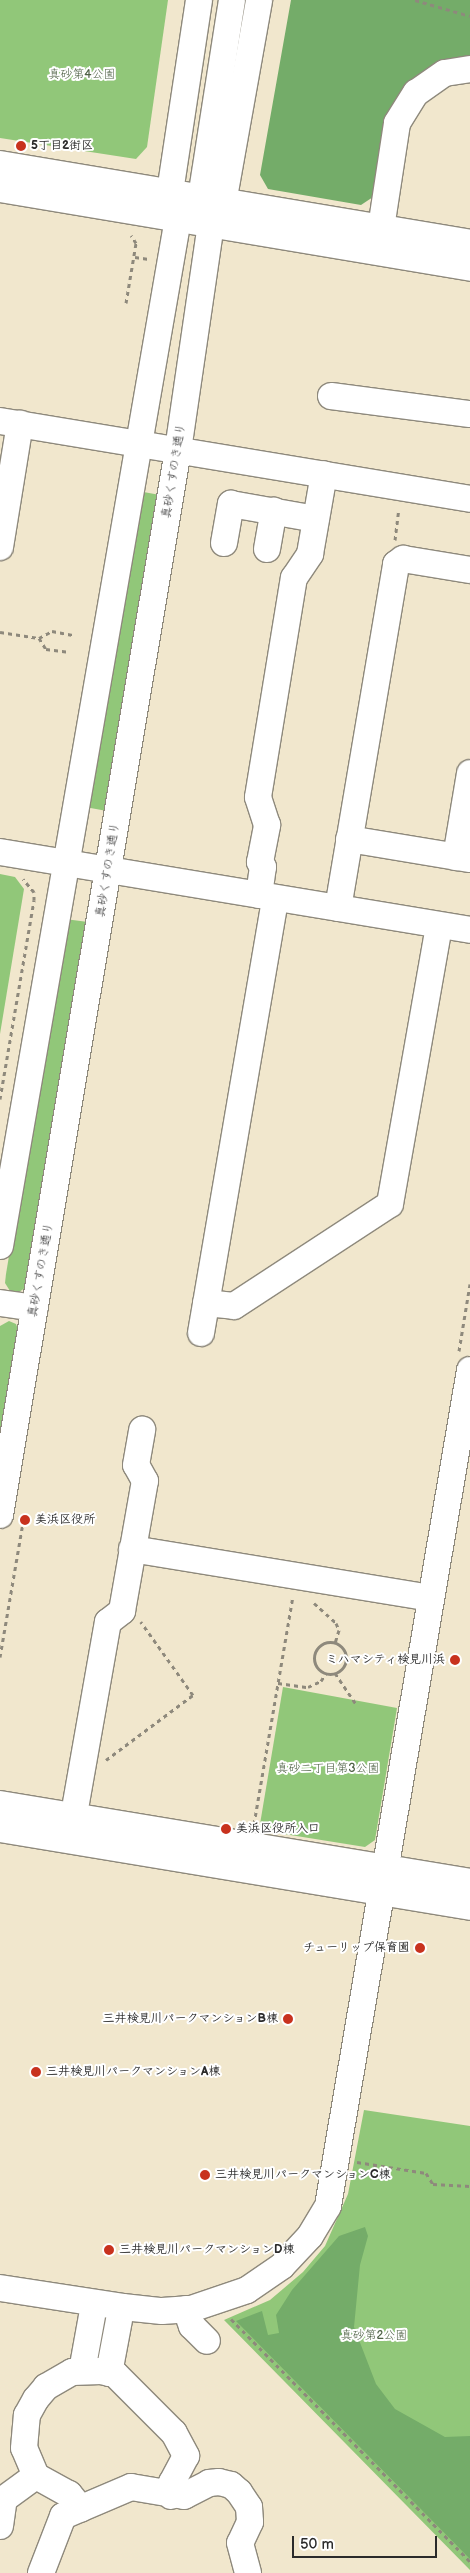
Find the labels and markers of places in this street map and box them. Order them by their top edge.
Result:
place label: 5丁目2街区 [31,139,93,153]
marker: 5丁目2街区 [15,140,27,152]
place label: 美浜区役所 [35,1513,95,1527]
marker: 美浜区役所 [19,1514,31,1526]
place label: ミハマシティ検見川浜 [325,1653,445,1667]
marker: ミハマシティ検見川浜 [449,1654,461,1666]
place label: 美浜区役所入口 [236,1822,320,1836]
marker: 美浜区役所入口 [220,1823,232,1835]
place label: チューリップ保育園 [302,1941,410,1955]
marker: チューリップ保育園 [414,1942,426,1954]
place label: 三井検見川パークマンションB棟 [102,2012,278,2026]
marker: 三井検見川パークマンションB棟 [282,2013,294,2025]
place label: 三井検見川パークマンションA棟 [46,2065,221,2079]
marker: 三井検見川パークマンションA棟 [30,2066,42,2078]
place label: 三井検見川パークマンションC棟 [215,2168,392,2182]
marker: 三井検見川パークマンションC棟 [199,2169,211,2181]
place label: 三井検見川パークマンションD棟 [119,2243,295,2257]
marker: 三井検見川パークマンションD棟 [103,2244,115,2256]

